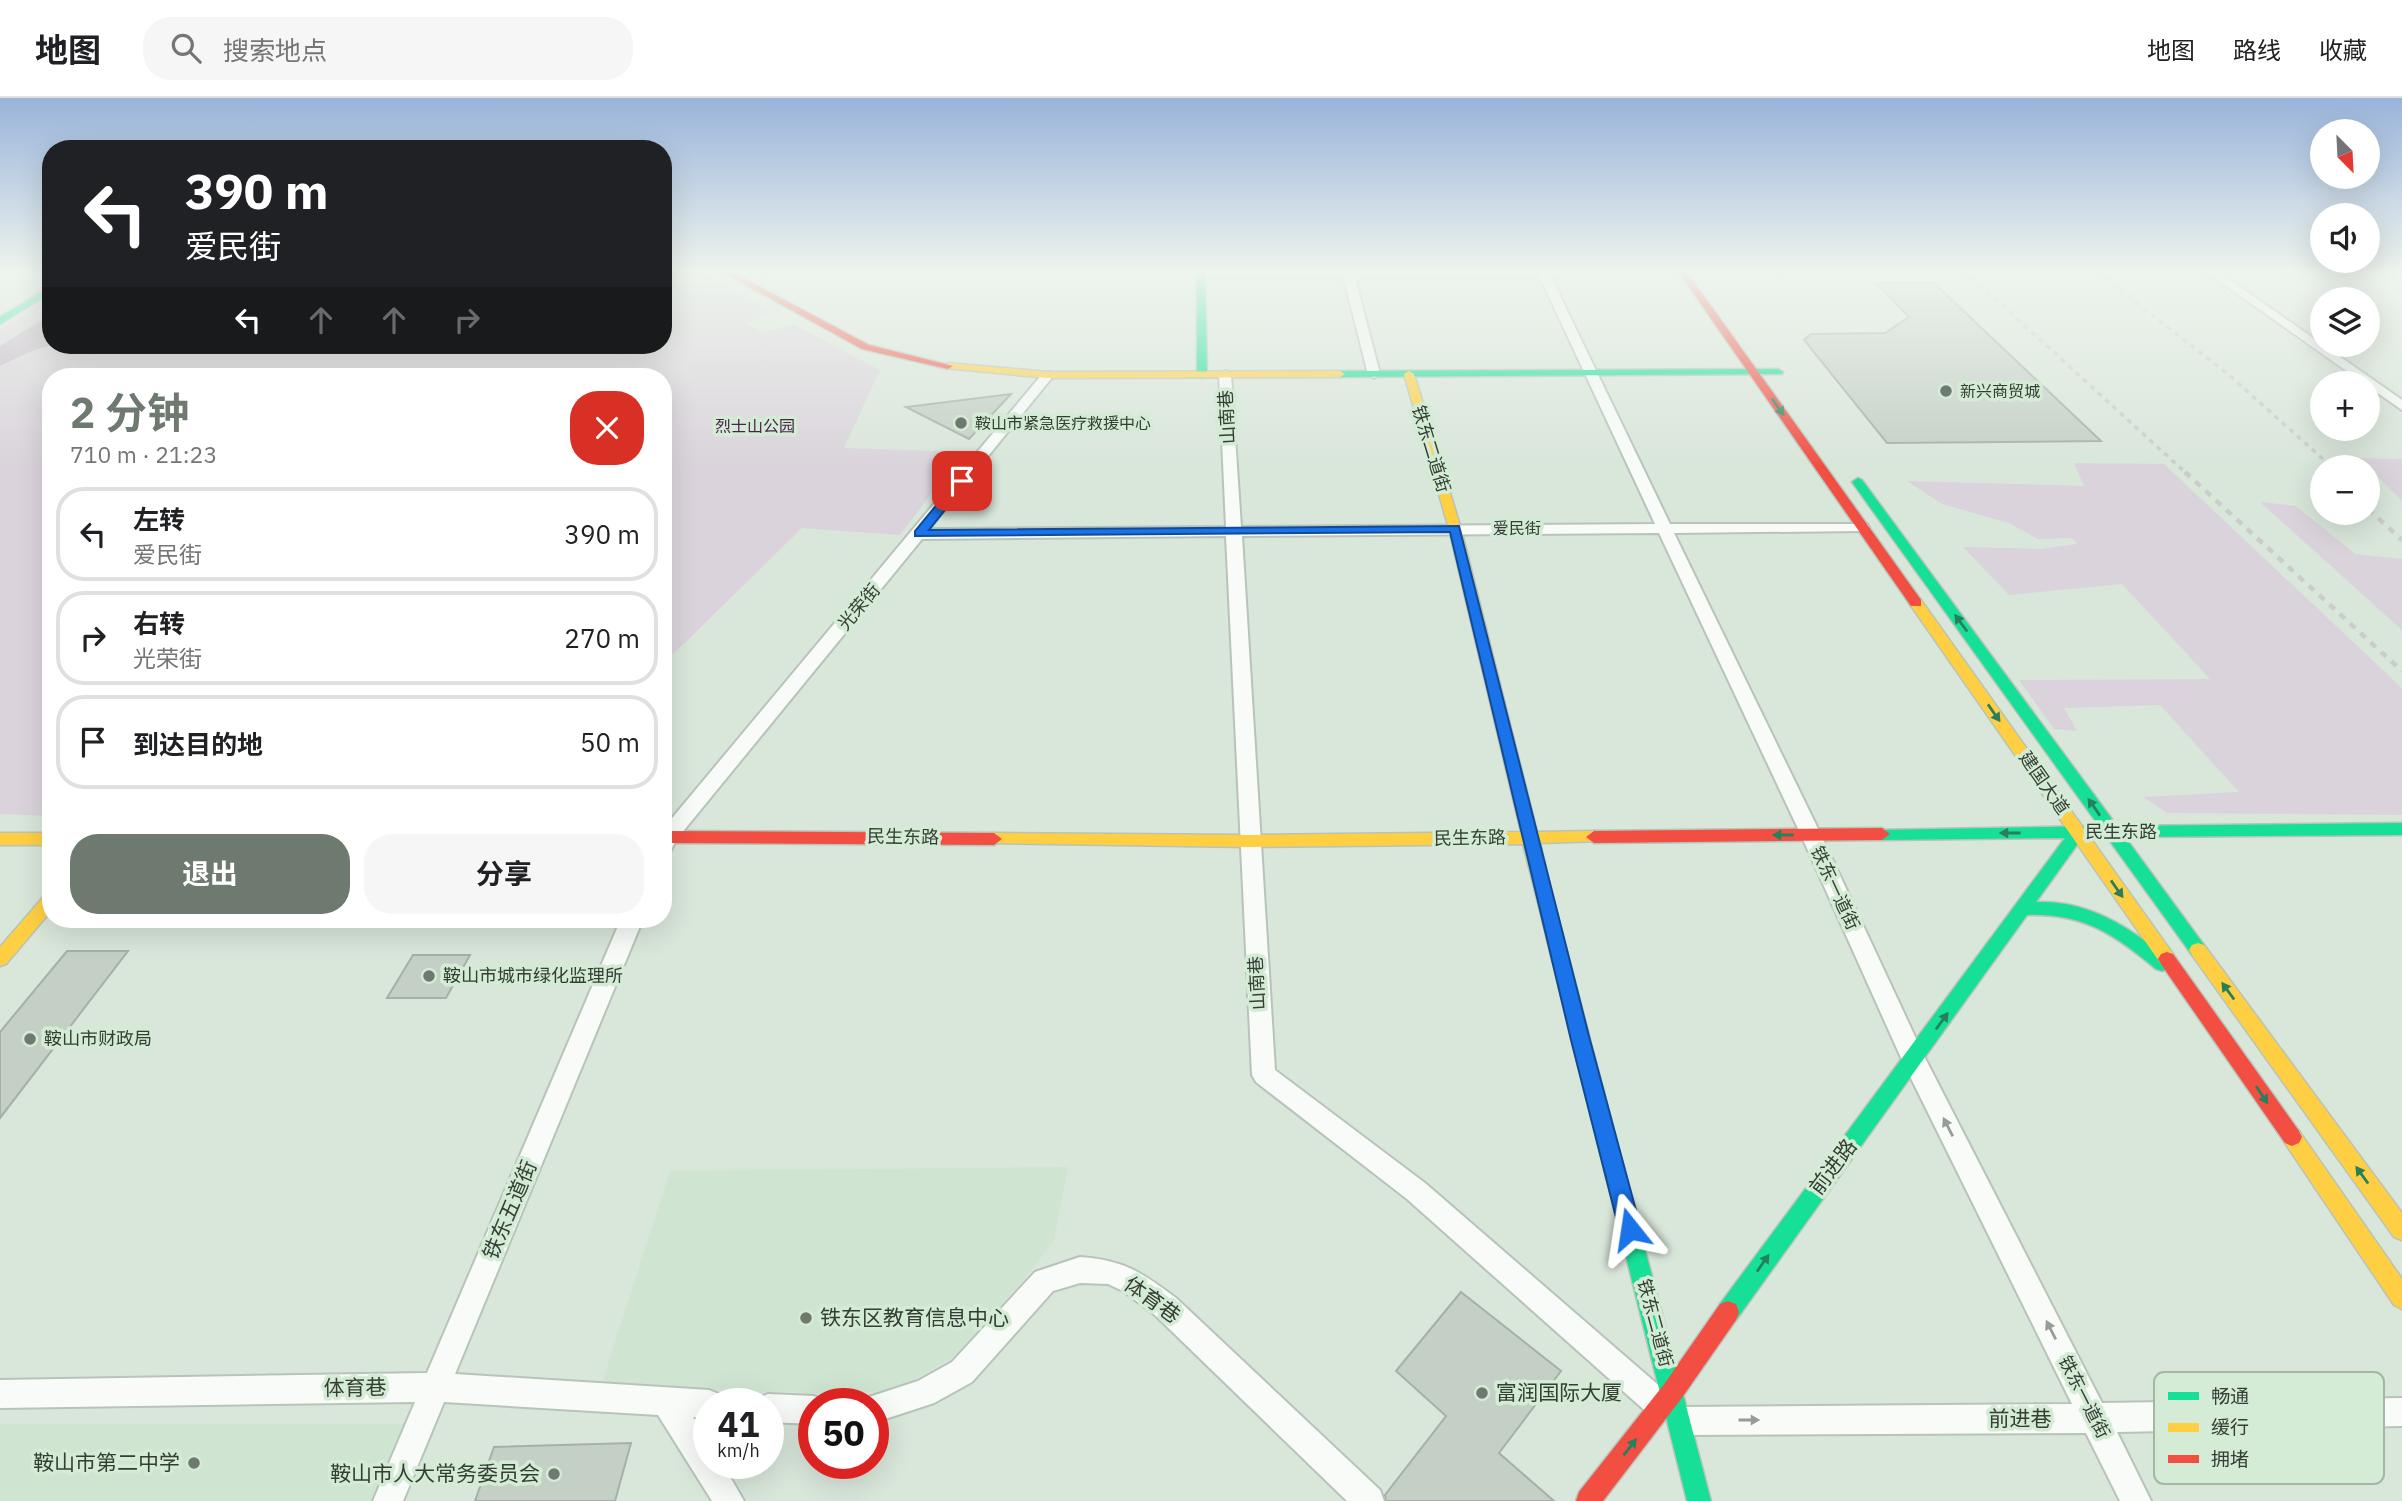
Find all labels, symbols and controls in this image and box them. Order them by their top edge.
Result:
search box [143,17,633,80]
text: 地图 [35,28,101,71]
icon: search [167,29,205,67]
text: 搜索地点 [223,33,327,67]
text: 地图 [2147,34,2195,66]
text: 路线 [2233,34,2281,66]
text: 收藏 [2319,34,2367,66]
north arrow [2310,119,2380,189]
map controls [2310,119,2380,525]
text: 390 m [185,159,329,222]
icon: left [70,168,161,259]
button: sound [2310,203,2380,273]
text: 爱民街 [185,225,281,267]
button: layers [2310,287,2380,357]
icon: left [229,301,267,339]
icon: ahead [302,301,340,339]
icon: ahead [375,301,413,339]
icon: right [448,301,486,339]
button: + [2310,371,2380,441]
place label: 新兴商贸城 [1960,381,2040,401]
marker: 新兴商贸城 [1938,383,1954,399]
text: 2 分钟 [70,385,189,440]
street label: 山南巷 [1214,389,1239,445]
button: close [570,391,644,465]
one-way arrow [1771,398,1785,416]
street label: 铁东二道街 [1407,402,1456,495]
place label: 鞍山市紧急医疗救援中心 [975,413,1151,433]
marker: 鞍山市紧急医疗救援中心 [953,415,969,431]
park label: 烈士山公园 [715,416,795,436]
text: 710 m · 21:23 [70,439,217,469]
pin [932,451,992,511]
button: − [2310,455,2380,525]
icon: arrive [943,462,981,500]
text: 左转 [133,502,185,536]
icon: left [74,515,112,553]
text: 390 m [564,517,640,551]
street label: 爱民街 [1493,518,1541,538]
text: 爱民街 [133,539,202,569]
street label: 光荣街 [832,579,885,635]
text: 右转 [133,606,185,640]
one-way arrow [1954,614,1968,632]
icon: right [74,619,112,657]
text: 270 m [564,621,640,655]
text: 光荣街 [133,643,202,673]
one-way arrow [1987,704,2001,722]
icon: arrive [74,723,112,761]
text: 50 m [580,725,640,759]
text: 到达目的地 [133,727,263,761]
street label: 建国大道 [2014,747,2074,819]
one-way arrow [2088,798,2102,816]
street label: 民生东路 [2085,820,2157,843]
street label: 民生东路 [867,824,939,849]
street label: 民生东路 [1434,825,1506,850]
one-way arrow [1999,827,2021,839]
one-way arrow [1771,829,1793,841]
button: 退出 [70,834,350,914]
button: 分享 [364,834,644,914]
street label: 铁东一道街 [1806,842,1865,933]
one-way arrow [2110,880,2124,898]
street label: 山南巷 [1244,955,1269,1011]
place label: 鞍山市城市绿化监理所 [443,964,623,987]
marker: 鞍山市城市绿化监理所 [421,968,437,984]
one-way arrow [2221,982,2235,1000]
one-way arrow [1935,1012,1949,1030]
place label: 鞍山市财政局 [44,1027,152,1050]
marker: 鞍山市财政局 [22,1031,38,1047]
one-way arrow [2255,1086,2269,1104]
one-way arrow [1942,1117,1954,1137]
street label: 前进路 [1802,1133,1862,1200]
street label: 铁东五道街 [476,1156,542,1263]
one-way arrow [2355,1166,2369,1184]
position arrow [1593,1192,1667,1266]
one-way arrow [1756,1254,1770,1272]
street label: 体育巷 [1119,1269,1186,1329]
street label: 铁东二道街 [1633,1276,1678,1369]
place label: 铁东区教育信息中心 [820,1303,1009,1331]
marker: 铁东区教育信息中心 [798,1310,814,1326]
one-way arrow [2045,1320,2056,1340]
street label: 铁东一道街 [2054,1351,2115,1442]
street label: 体育巷 [323,1372,387,1402]
legend [2154,1372,2384,1484]
place label: 富润国际大厦 [1496,1378,1622,1406]
text: 畅通 [2211,1384,2249,1408]
marker: 富润国际大厦 [1474,1385,1490,1401]
speed limit sign: 50 [798,1388,889,1479]
text: 41 [717,1401,760,1447]
street label: 前进巷 [1989,1404,2052,1432]
one-way arrow [1738,1414,1760,1426]
text: 缓行 [2211,1415,2249,1439]
one-way arrow [1622,1438,1636,1456]
text: km/h [717,1439,760,1462]
text: 拥堵 [2211,1447,2249,1471]
place label: 鞍山市第二中学 [33,1448,180,1476]
marker: 鞍山市第二中学 [186,1455,202,1471]
place label: 鞍山市人大常务委员会 [330,1459,540,1487]
marker: 鞍山市人大常务委员会 [546,1466,562,1482]

